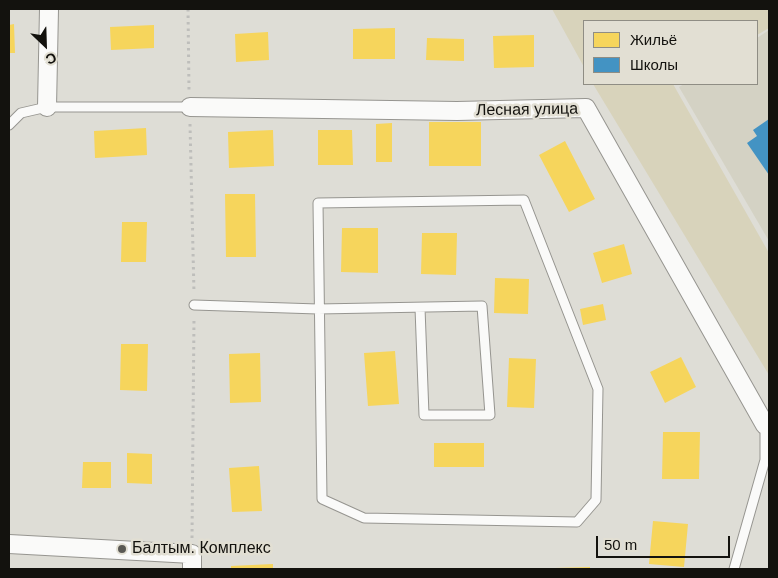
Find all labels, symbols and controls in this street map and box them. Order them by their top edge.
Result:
north arrow [20,20,70,70]
legend [583,20,758,85]
text: Жильё [630,31,677,48]
text: С [43,49,59,68]
text: Школы [630,56,678,73]
street label: Лесная улица [476,100,578,120]
scale bar [598,526,732,558]
text: 50 m [604,536,637,553]
place label: Балтым. Комплекс [132,539,271,559]
marker: Балтым. Комплекс [116,543,128,555]

